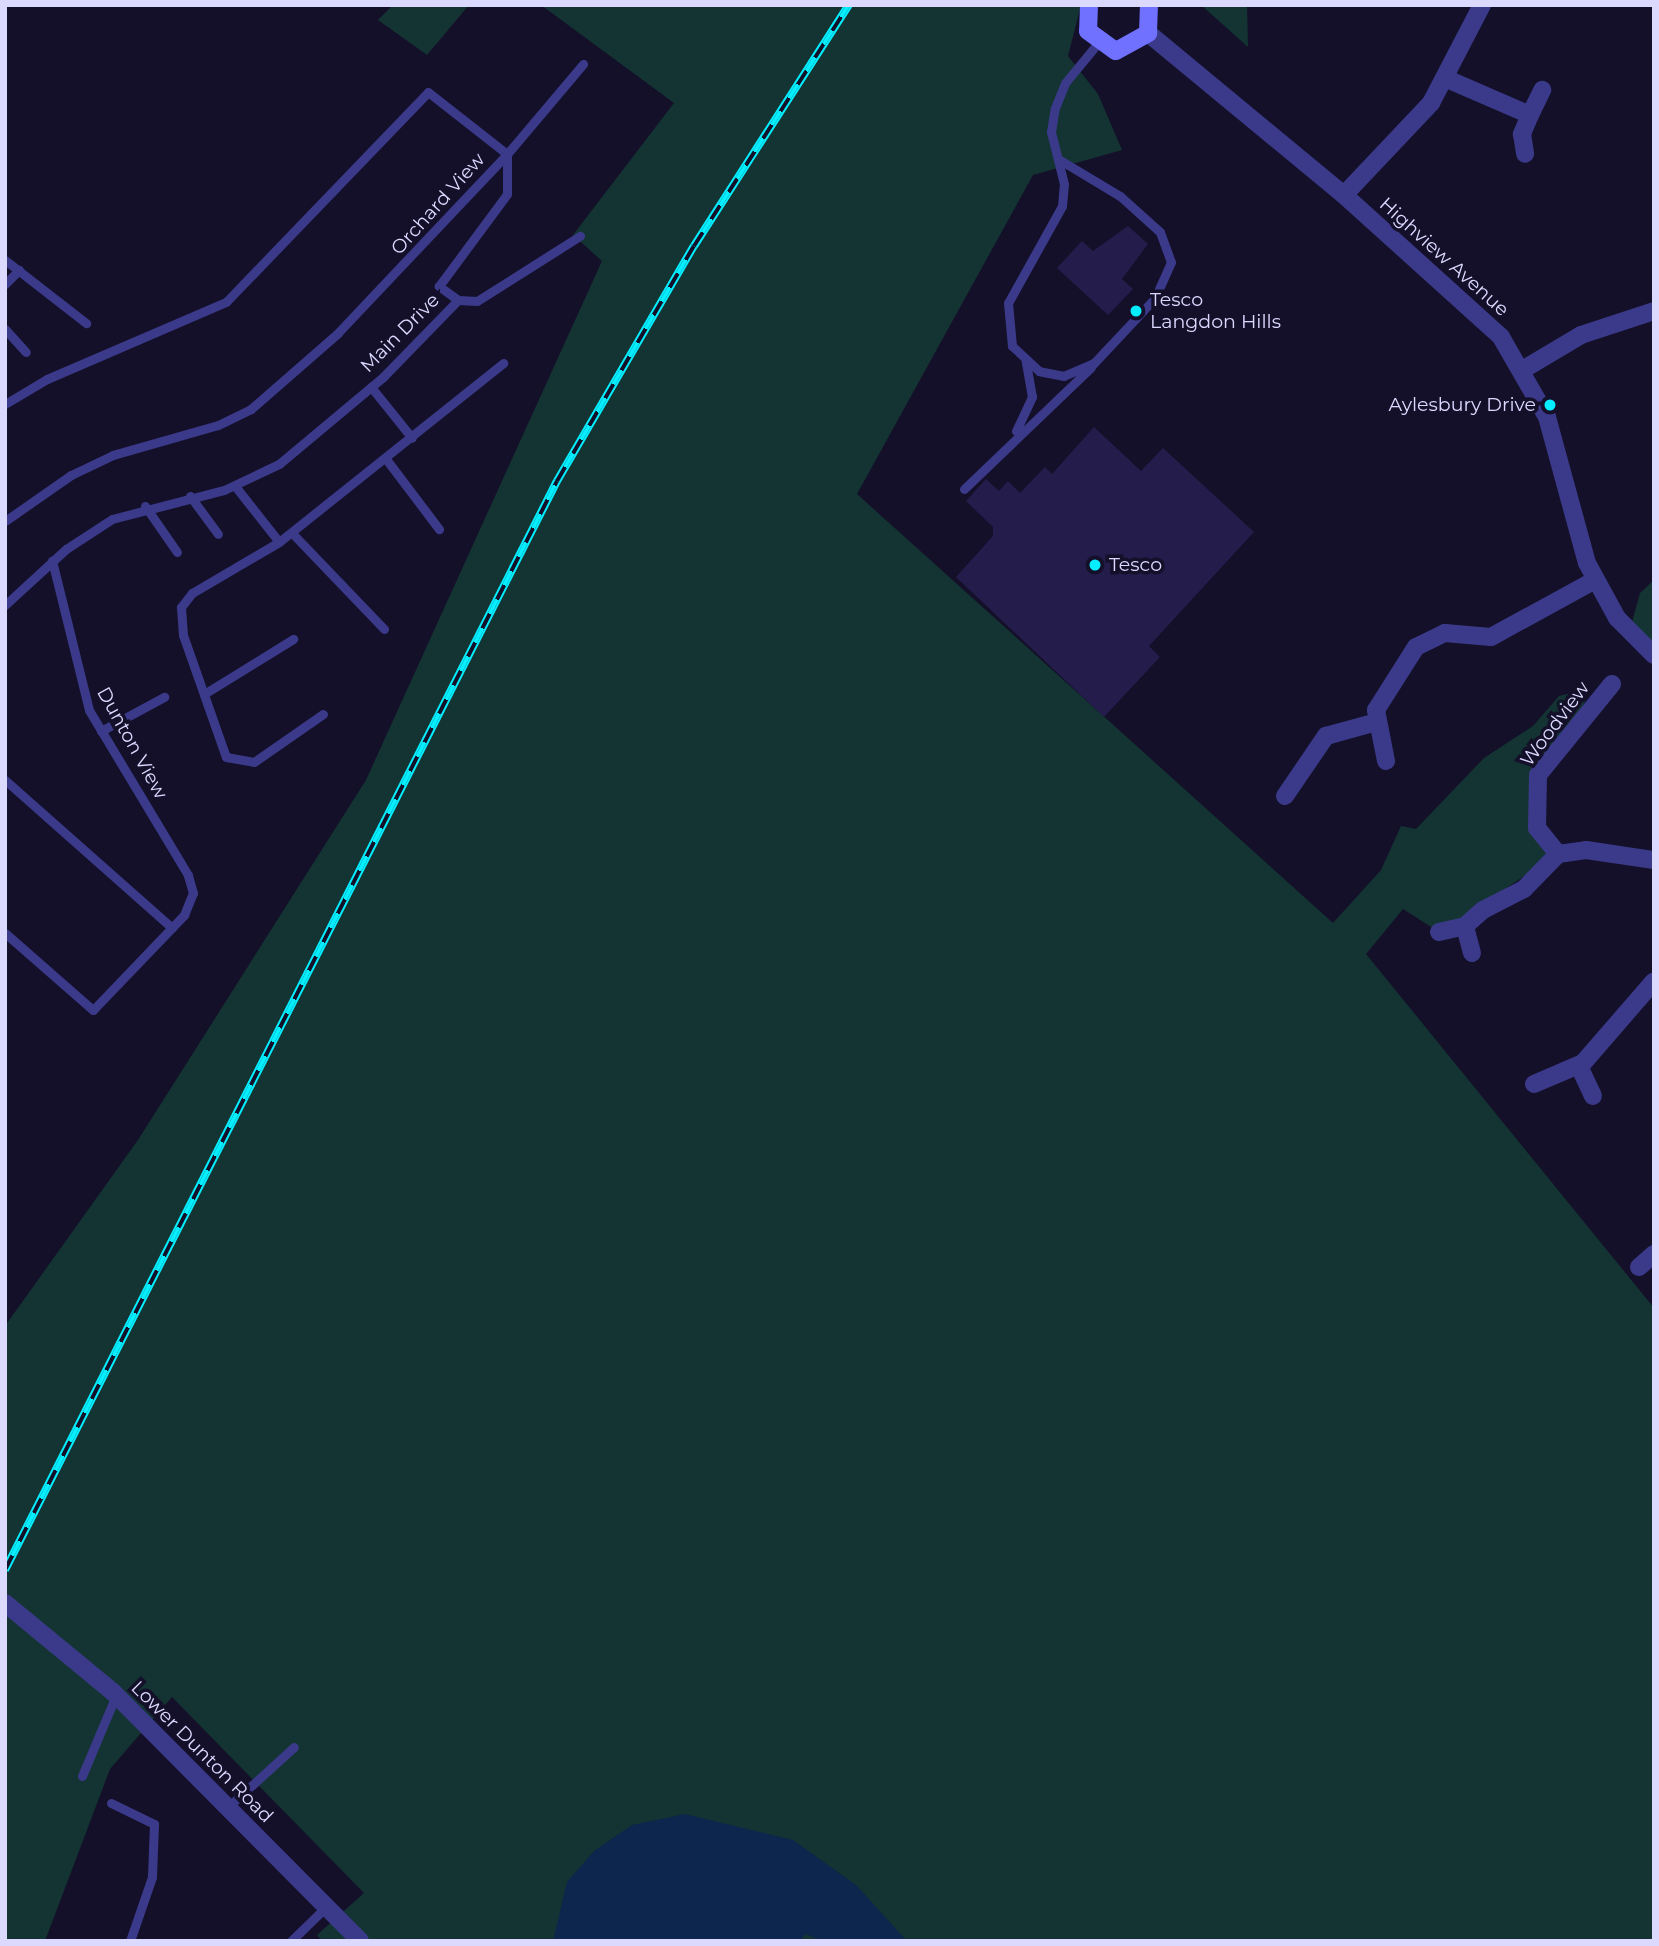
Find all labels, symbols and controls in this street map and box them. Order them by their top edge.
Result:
street label: Orchard View [386,148,490,260]
street label: Highview Avenue [1375,193,1513,321]
street label: Main Drive [356,289,444,377]
place label: Tesco Langdon Hills [1150,289,1281,333]
marker: Tesco Langdon Hills [1128,303,1144,319]
place label: Aylesbury Drive [1388,394,1536,416]
marker: Aylesbury Drive [1542,397,1558,413]
place label: Tesco [1109,554,1162,576]
marker: Tesco [1087,557,1103,573]
street label: Woodview [1516,677,1594,771]
street label: Dunton View [92,683,172,803]
street label: Lower Dunton Road [126,1676,278,1828]

